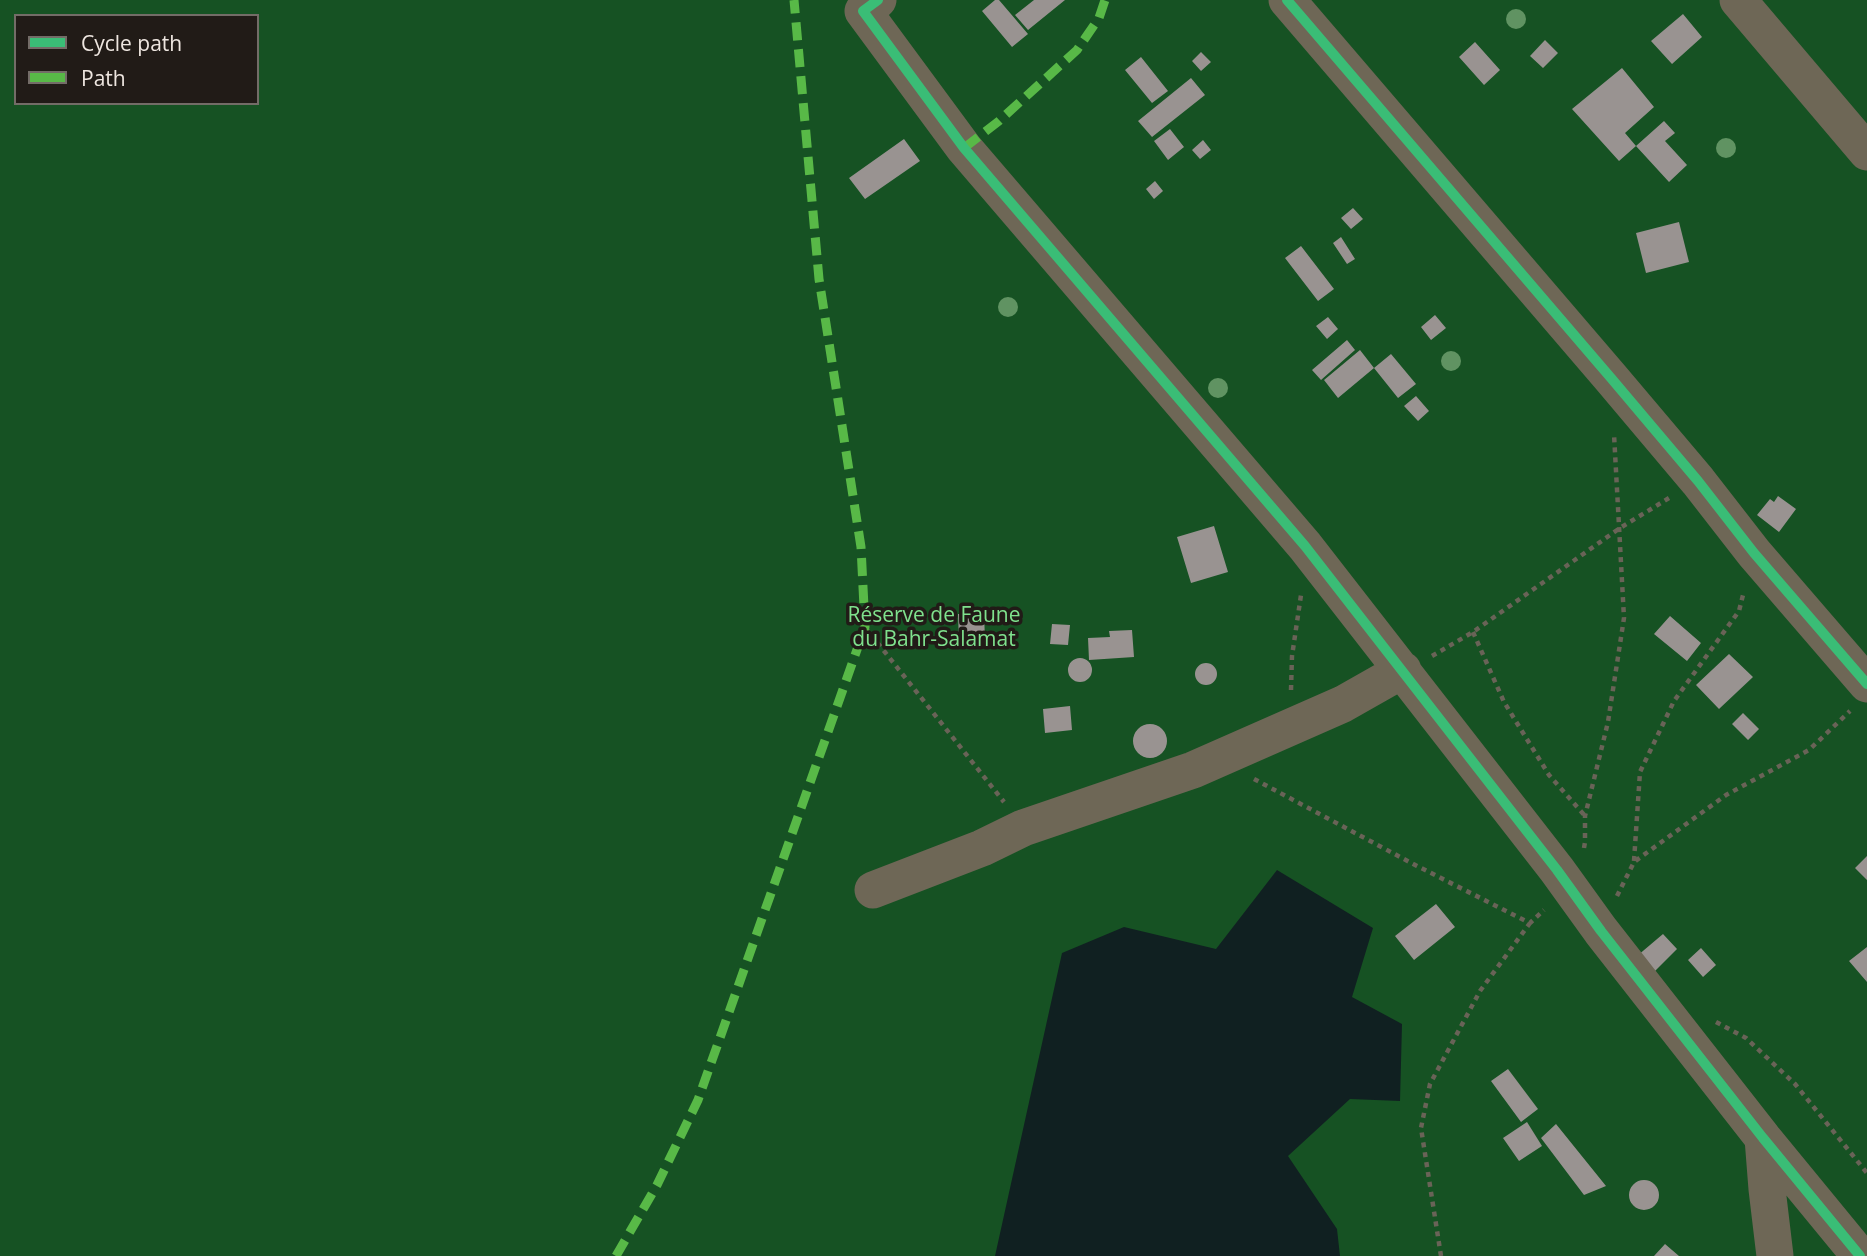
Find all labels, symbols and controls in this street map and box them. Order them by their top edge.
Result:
legend [14,14,259,105]
text: Cycle path [81,29,182,57]
text: Path [81,64,126,92]
park label: Réserve de Faune du Bahr-Salamat [847,603,1021,653]

